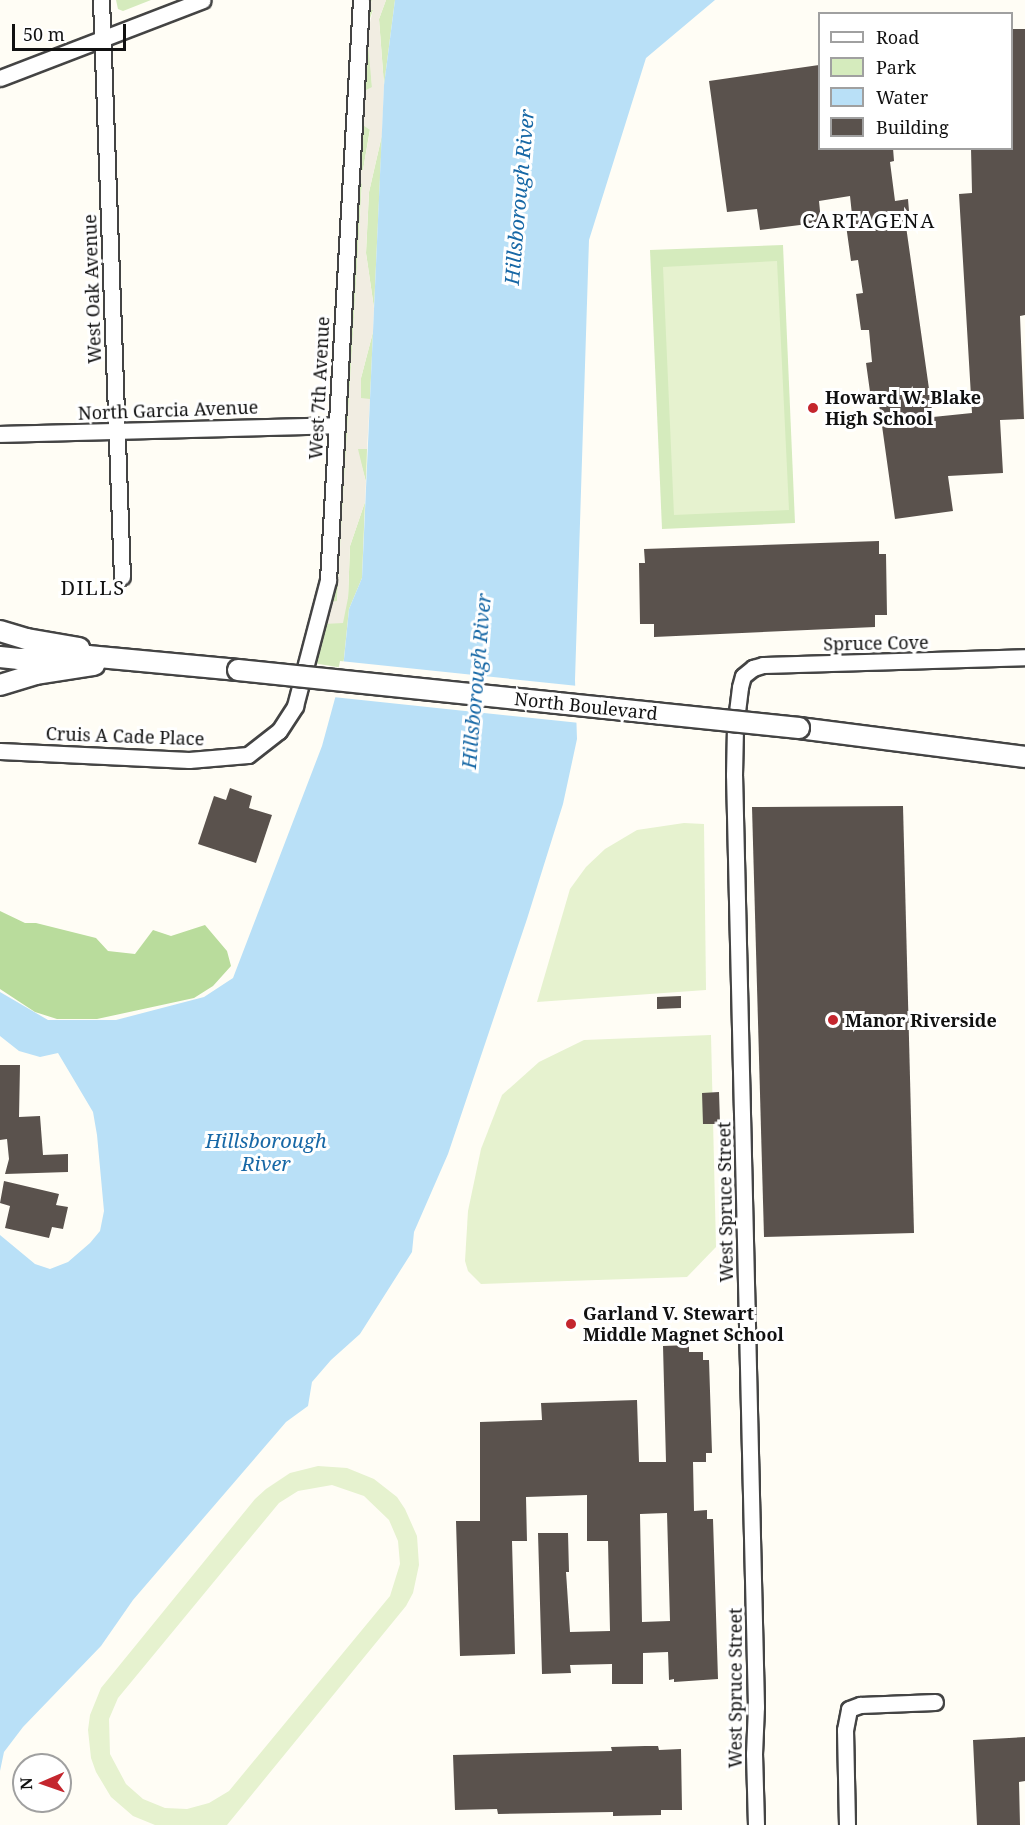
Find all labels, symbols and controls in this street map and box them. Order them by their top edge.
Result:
scale bar [15,12,129,50]
legend [818,12,1013,150]
text: 50 m [23,22,65,46]
text: Road [876,25,919,49]
text: Park [876,55,916,79]
text: Water [876,85,928,109]
water label: Hillsborough River [499,108,539,286]
text: Building [876,115,949,139]
district label: CARTAGENA [802,208,936,232]
street label: West Oak Avenue [79,214,105,364]
street label: West 7th Avenue [304,316,334,460]
place label: Howard W. Blake High School [825,387,981,430]
street label: North Garcia Avenue [78,396,258,424]
marker: Howard W. Blake High School [806,401,820,415]
district label: DILLS [60,575,126,599]
water label: Hillsborough River [456,592,496,770]
street label: Spruce Cove [823,631,929,655]
street label: North Boulevard [513,688,659,724]
street label: Cruis A Cade Place [45,722,205,750]
place label: Manor Riverside [845,1009,997,1031]
marker: Manor Riverside [826,1013,840,1027]
street label: West Spruce Street [713,1121,737,1283]
water label: Hillsborough River [205,1129,327,1176]
place label: Garland V. Stewart Middle Magnet School [583,1303,784,1346]
marker: Garland V. Stewart Middle Magnet School [564,1317,578,1331]
street label: West Spruce Street [724,1608,746,1768]
north arrow [12,1753,72,1813]
text: N [15,1777,37,1790]

